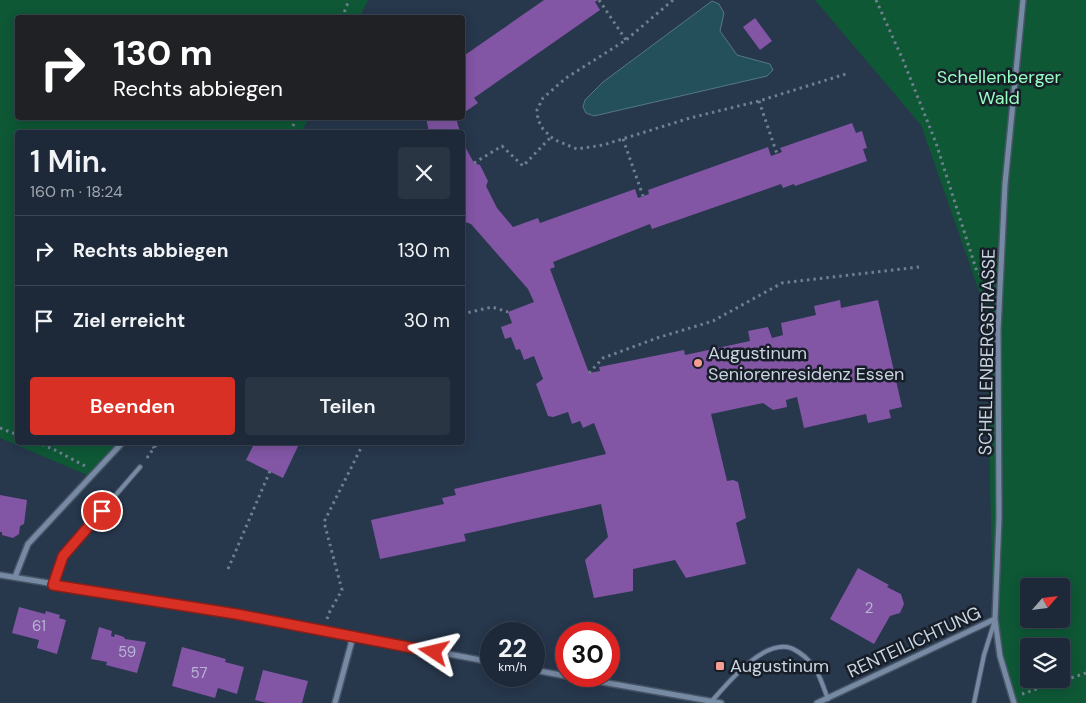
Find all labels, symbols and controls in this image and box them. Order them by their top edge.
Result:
text: 130 m [113,30,213,76]
icon: right [30,35,95,100]
park label: Schellenberger Wald [937,65,1062,110]
text: Rechts abbiegen [113,74,283,103]
text: 1 Min. [30,142,107,181]
button: close [398,147,450,199]
text: 160 m · 18:24 [30,181,123,202]
icon: right [30,237,58,265]
text: Rechts abbiegen [73,238,228,263]
text: 130 m [398,238,450,263]
street label: SCHELLENBERGSTRASSE [973,248,1001,456]
icon: arrive [30,307,58,335]
text: Ziel erreicht [73,308,185,333]
text: 30 m [404,308,450,333]
place label: Augustinum Seniorenresidenz Essen [708,341,904,386]
marker: Augustinum Seniorenresidenz Essen [692,357,704,369]
button: Beenden [30,377,235,435]
button: Teilen [245,377,450,435]
pin [81,490,123,532]
icon: arrive [88,497,116,525]
north arrow [1020,578,1070,628]
map controls [1020,578,1070,688]
house number: 2 [865,598,873,618]
street label: RENTEILICHTUNG [843,601,985,683]
house number: 61 [32,616,46,636]
speed limit sign: 30 [555,622,620,687]
position arrow [407,625,459,677]
text: 22 [498,632,527,665]
button: layers [1020,638,1070,688]
house number: 59 [118,642,136,662]
place label: Augustinum [730,654,829,678]
text: km/h [498,659,527,675]
marker: Augustinum [714,660,726,672]
house number: 57 [191,663,207,683]

